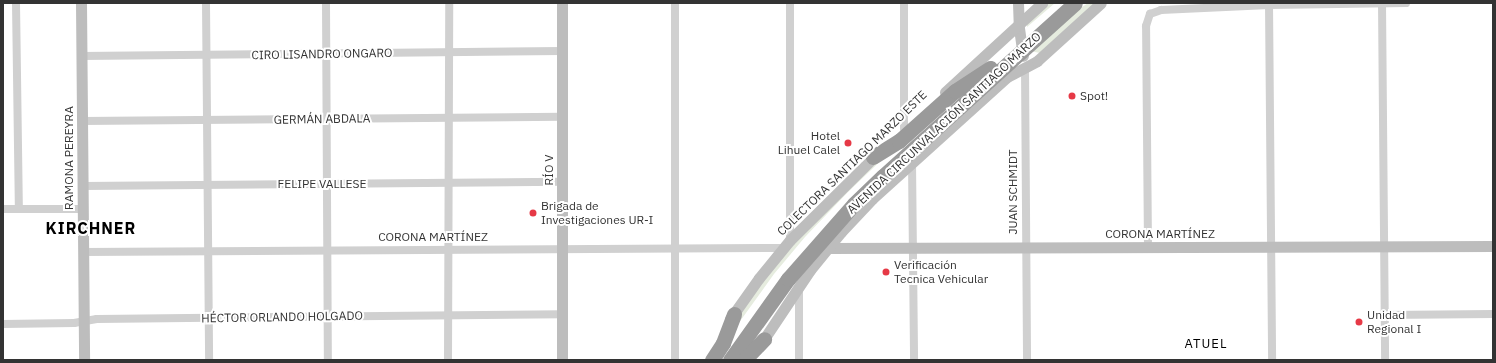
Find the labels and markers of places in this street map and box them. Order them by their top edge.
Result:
place label: Spot! [1080,89,1108,103]
marker: Spot! [1067,91,1077,101]
place label: Hotel Lihuel Calel [778,129,840,157]
marker: Hotel Lihuel Calel [843,138,853,148]
place label: Brigada de Investigaciones UR-I [541,199,653,227]
marker: Brigada de Investigaciones UR-I [528,208,538,218]
place label: Verificación Tecnica Vehicular [894,258,988,286]
marker: Verificación Tecnica Vehicular [881,267,891,277]
place label: Unidad Regional I [1367,308,1421,336]
marker: Unidad Regional I [1354,317,1364,327]

